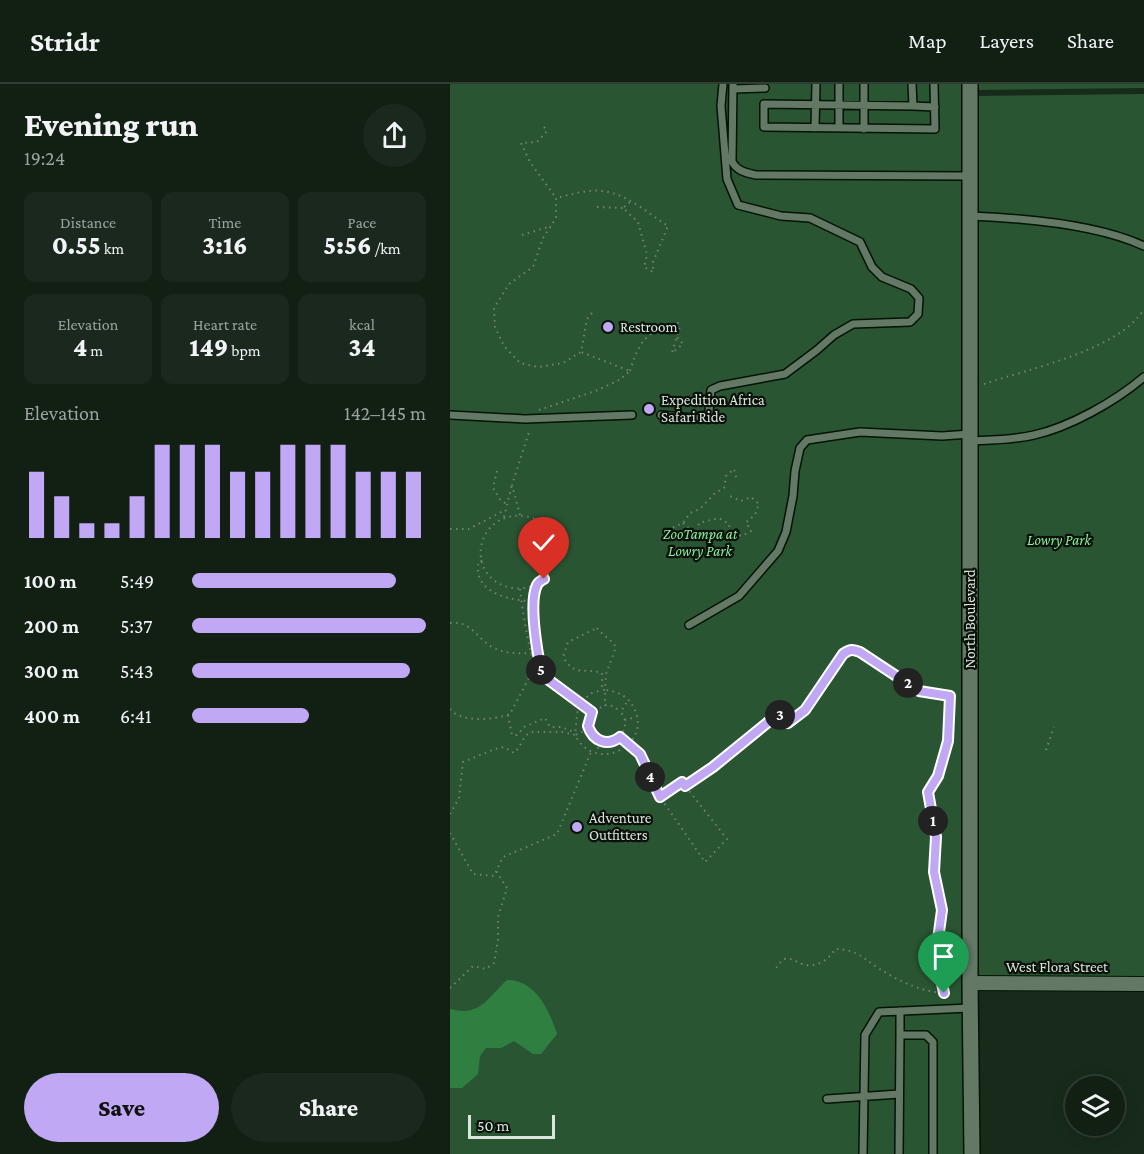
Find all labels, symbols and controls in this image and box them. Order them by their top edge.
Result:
text: Stridr [30,26,100,57]
text: Map [908,29,947,53]
text: Layers [980,29,1034,53]
text: Share [1067,29,1114,53]
button: share [363,104,426,167]
text: Evening run [24,106,198,143]
text: 19:24 [24,147,65,169]
text: Distance [60,214,116,231]
text: Time [209,214,241,231]
text: Pace [348,214,376,231]
text: 0.55 [52,231,101,260]
text: 3:16 [202,231,248,260]
text: 5:56 [323,231,372,260]
text: km [101,240,124,257]
text: /km [372,240,401,257]
text: Elevation [58,316,118,333]
text: Heart rate [193,316,257,333]
text: kcal [349,316,375,333]
place label: Restroom [620,319,678,335]
marker: Restroom [601,320,615,334]
text: 4 [73,333,87,362]
text: 149 [189,333,228,362]
text: 34 [348,333,376,362]
text: m [87,342,103,359]
text: bpm [228,342,261,359]
place label: Expedition Africa Safari Ride [661,392,765,425]
text: Elevation [24,402,100,424]
text: 142–145 m [344,402,426,424]
marker: Expedition Africa Safari Ride [642,402,656,416]
pin [518,517,569,579]
icon: check [527,526,560,559]
park label: ZooTampa at Lowry Park [663,526,738,560]
park label: Lowry Park [1027,532,1092,549]
street label: North Boulevard [962,569,978,669]
text: 100 m [24,570,77,592]
text: 5:49 [120,570,154,592]
text: 200 m [24,615,79,637]
text: 5:37 [120,615,153,637]
pin: 5 [526,655,556,685]
text: 300 m [24,660,79,682]
text: 5:43 [120,660,154,682]
text: 5 [537,661,545,678]
pin: 2 [893,668,923,698]
text: 2 [904,674,912,691]
pin: 3 [765,700,795,730]
text: 400 m [24,705,80,727]
text: 6:41 [120,705,152,727]
text: 3 [776,706,784,723]
pin: 4 [635,762,665,792]
text: 4 [646,768,654,785]
pin: 1 [918,806,948,836]
place label: Adventure Outfitters [589,810,652,843]
text: 1 [930,812,936,829]
marker: Adventure Outfitters [570,820,584,834]
pin [918,931,969,993]
icon: arrive [927,940,960,973]
street label: West Flora Street [1006,959,1109,975]
button: Save [24,1073,219,1142]
button: Share [231,1073,426,1142]
map controls [1065,1076,1125,1136]
button: layers [1065,1076,1125,1136]
scale bar [468,1112,555,1140]
text: 50 m [477,1117,509,1134]

